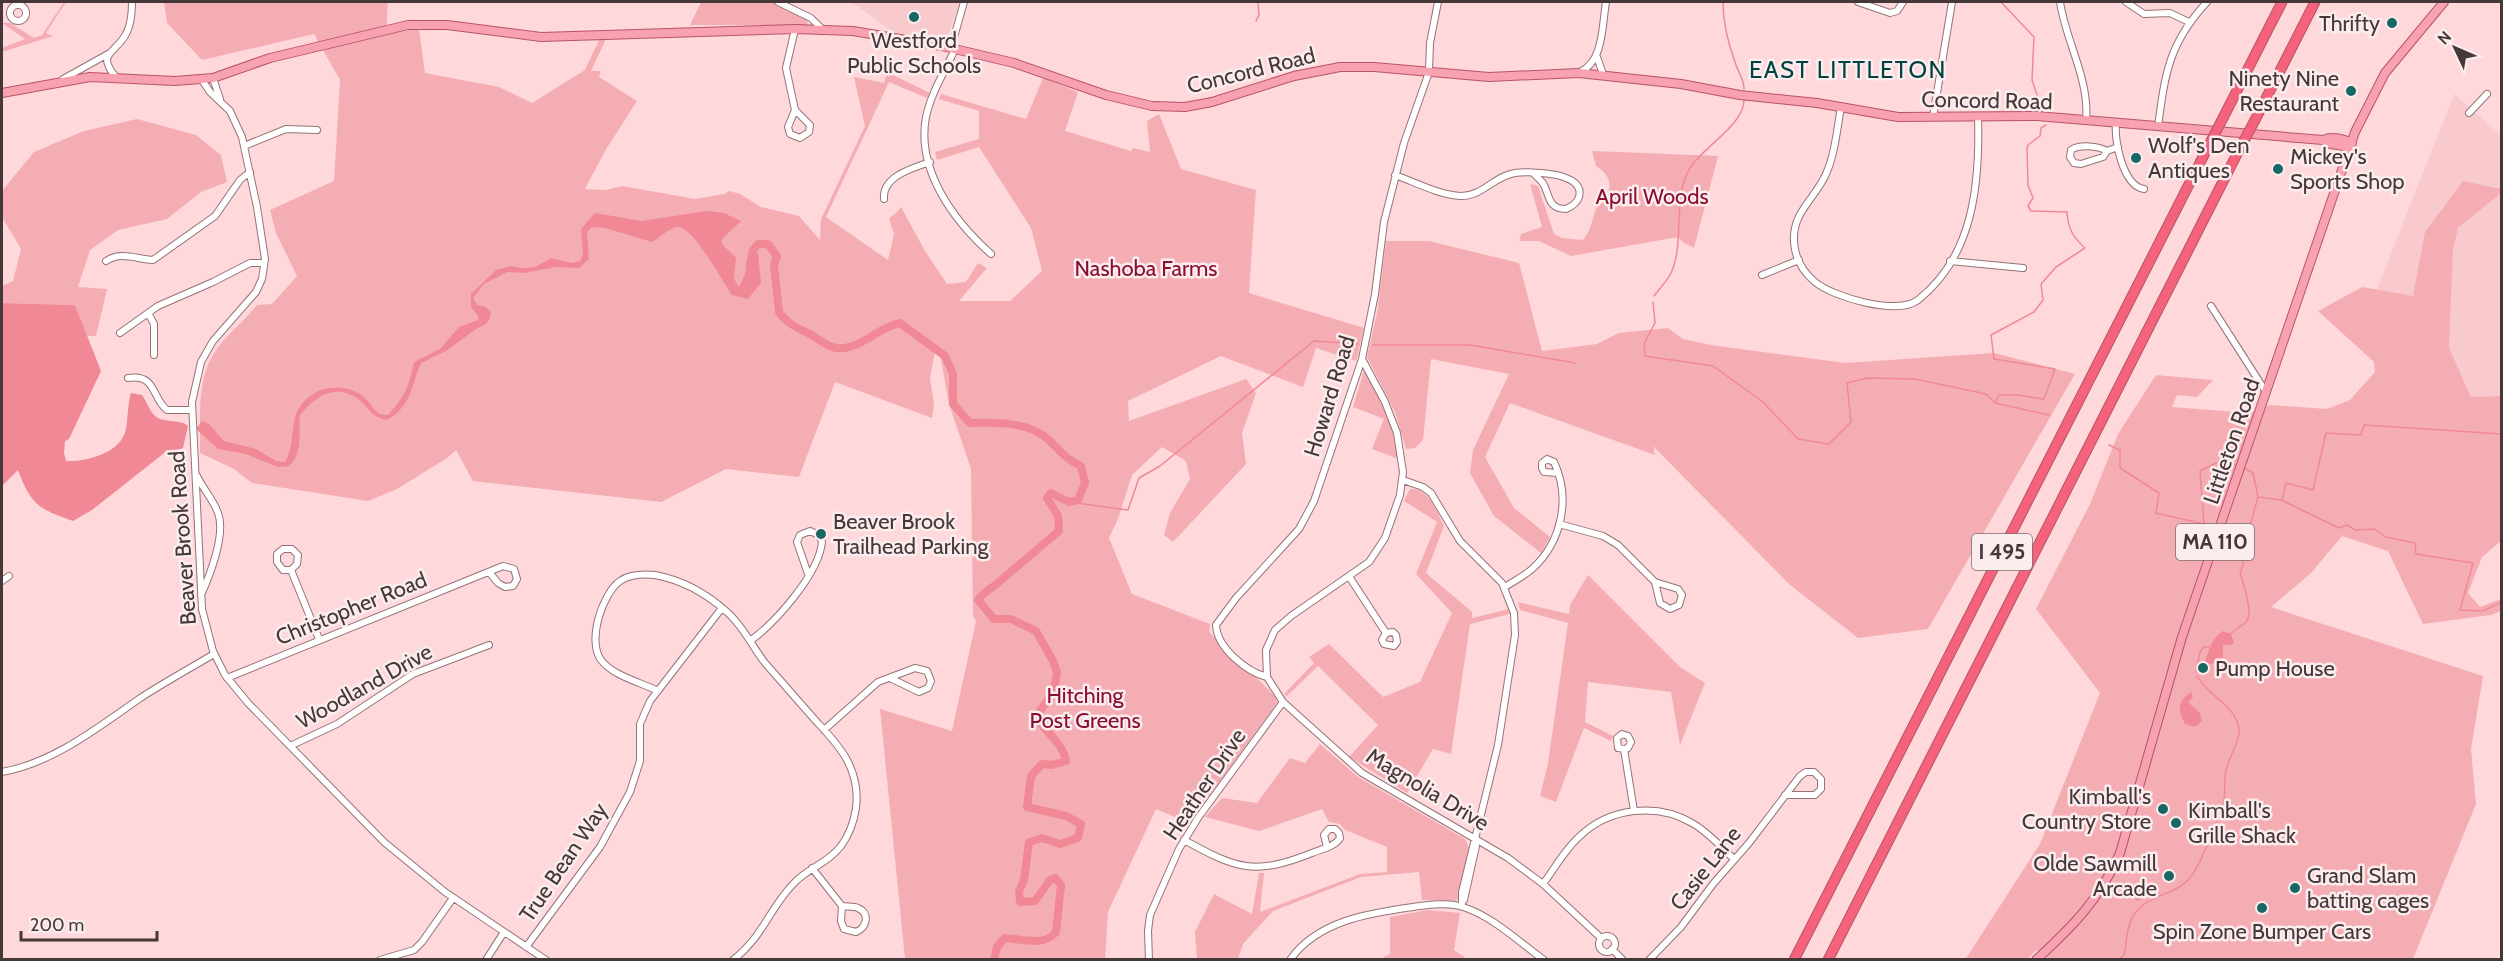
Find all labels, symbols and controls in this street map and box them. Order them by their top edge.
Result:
marker: Westford Public Schools [907,10,921,24]
place label: Thrifty [2319,10,2380,37]
marker: Thrifty [2385,16,2399,30]
north arrow [2425,18,2485,78]
place label: Westford Public Schools [847,27,981,79]
text: N [2434,27,2455,49]
street label: Concord Road [1184,42,1318,99]
district label: EAST LITTLETON [1749,55,1947,84]
place label: Ninety Nine Restaurant [2228,65,2340,117]
marker: Ninety Nine Restaurant [2344,84,2358,98]
street label: Concord Road [1921,86,2053,115]
place label: Wolf's Den Antiques [2148,132,2250,184]
place label: Mickey's Sports Shop [2290,143,2405,195]
marker: Wolf's Den Antiques [2129,151,2143,165]
marker: Mickey's Sports Shop [2271,162,2285,176]
park label: April Woods [1595,183,1709,210]
park label: Nashoba Farms [1075,255,1217,282]
street label: Howard Road [1298,332,1361,460]
street label: Littleton Road [2197,375,2266,508]
street label: Beaver Brook Road [163,450,202,626]
place label: Beaver Brook Trailhead Parking [833,508,990,560]
road number: MA 110 [2176,524,2254,560]
marker: Beaver Brook Trailhead Parking [814,527,828,541]
road number: I 495 [1972,534,2032,570]
street label: Christopher Road [272,566,431,651]
street label: Woodland Drive [292,638,437,735]
place label: Pump House [2215,655,2335,682]
marker: Pump House [2196,661,2210,675]
park label: Hitching Post Greens [1029,682,1141,734]
street label: Heather Drive [1157,723,1252,845]
street label: Magnolia Drive [1361,742,1494,837]
place label: Kimball's Country Store [2022,783,2151,835]
place label: Kimball's Grille Shack [2188,797,2296,849]
street label: True Bean Way [514,798,613,927]
marker: Kimball's Country Store [2156,802,2170,816]
marker: Kimball's Grille Shack [2169,816,2183,830]
street label: Casie Lane [1664,821,1747,916]
place label: Olde Sawmill Arcade [2033,850,2158,902]
place label: Grand Slam batting cages [2307,862,2429,914]
marker: Olde Sawmill Arcade [2162,869,2176,883]
marker: Grand Slam batting cages [2288,881,2302,895]
marker: Spin Zone Bumper Cars [2255,901,2269,915]
scale bar [21,904,158,942]
text: 200 m [30,914,84,936]
place label: Spin Zone Bumper Cars [2153,918,2371,945]

